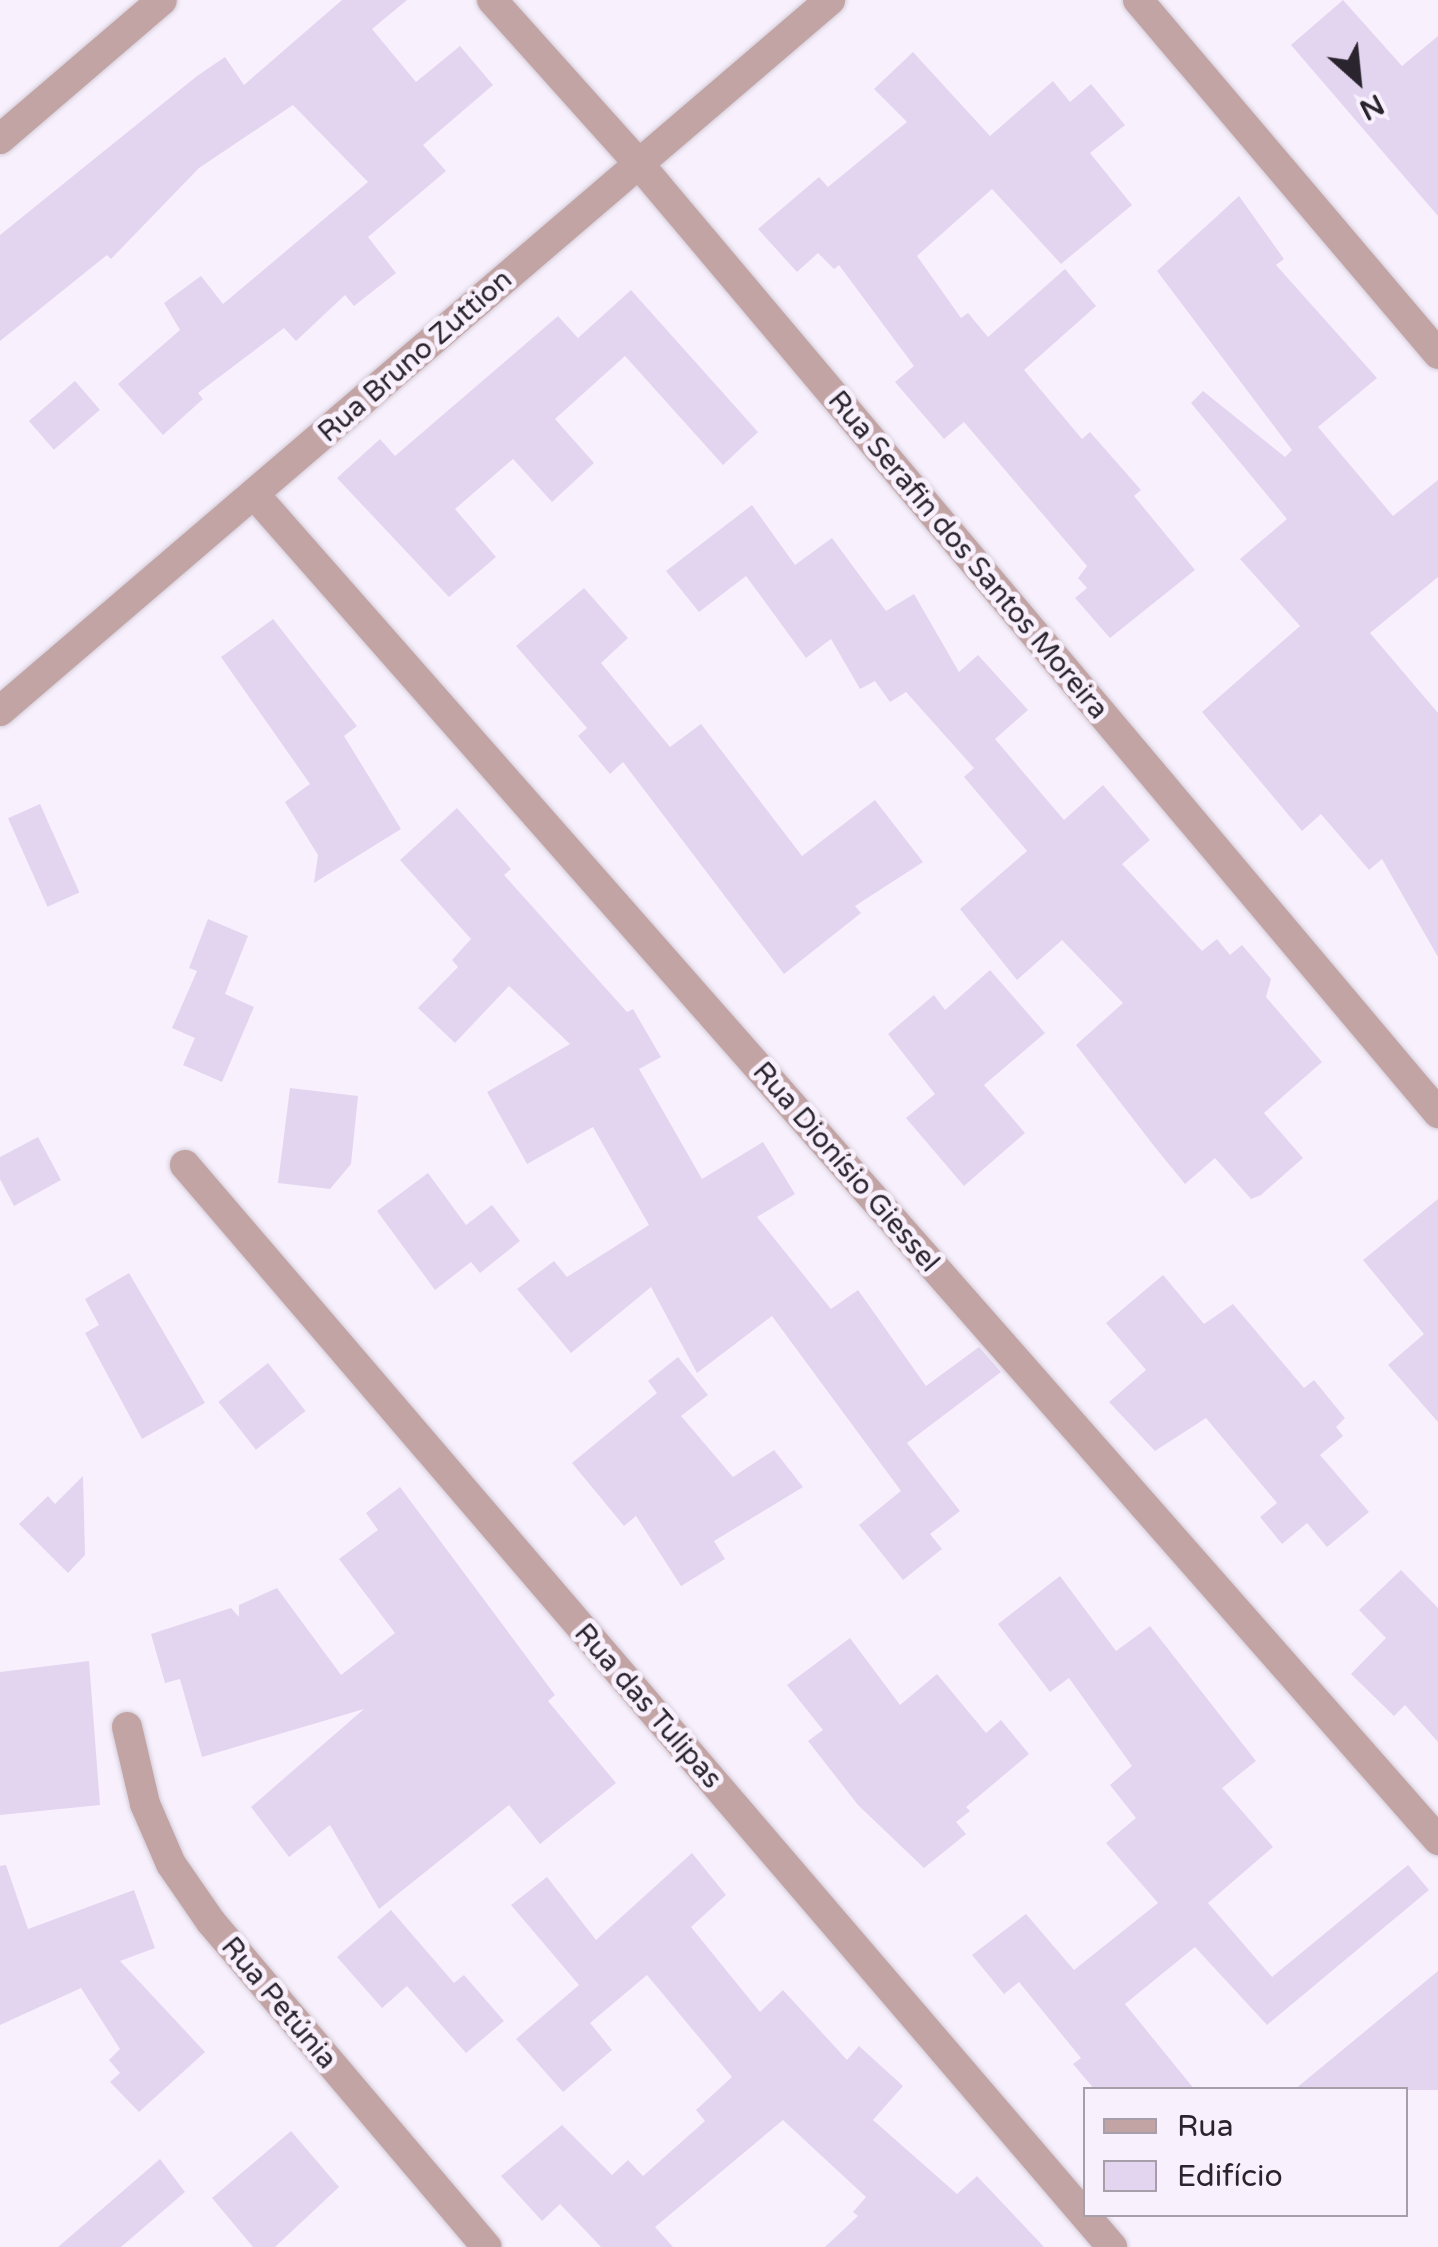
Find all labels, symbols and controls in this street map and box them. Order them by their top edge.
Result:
north arrow [1308,30,1408,130]
text: N [1354,86,1389,127]
street label: Rua Bruno Zuttion [311,263,519,449]
street label: Rua Serafin dos Santos Moreira [821,384,1115,726]
street label: Rua Dionísio Giessel [746,1055,946,1279]
street label: Rua das Tulipas [567,1617,729,1795]
street label: Rua Petúnia [214,1930,344,2076]
legend [1083,2087,1408,2217]
text: Rua [1177,2108,1234,2145]
text: Edifício [1177,2158,1283,2195]

